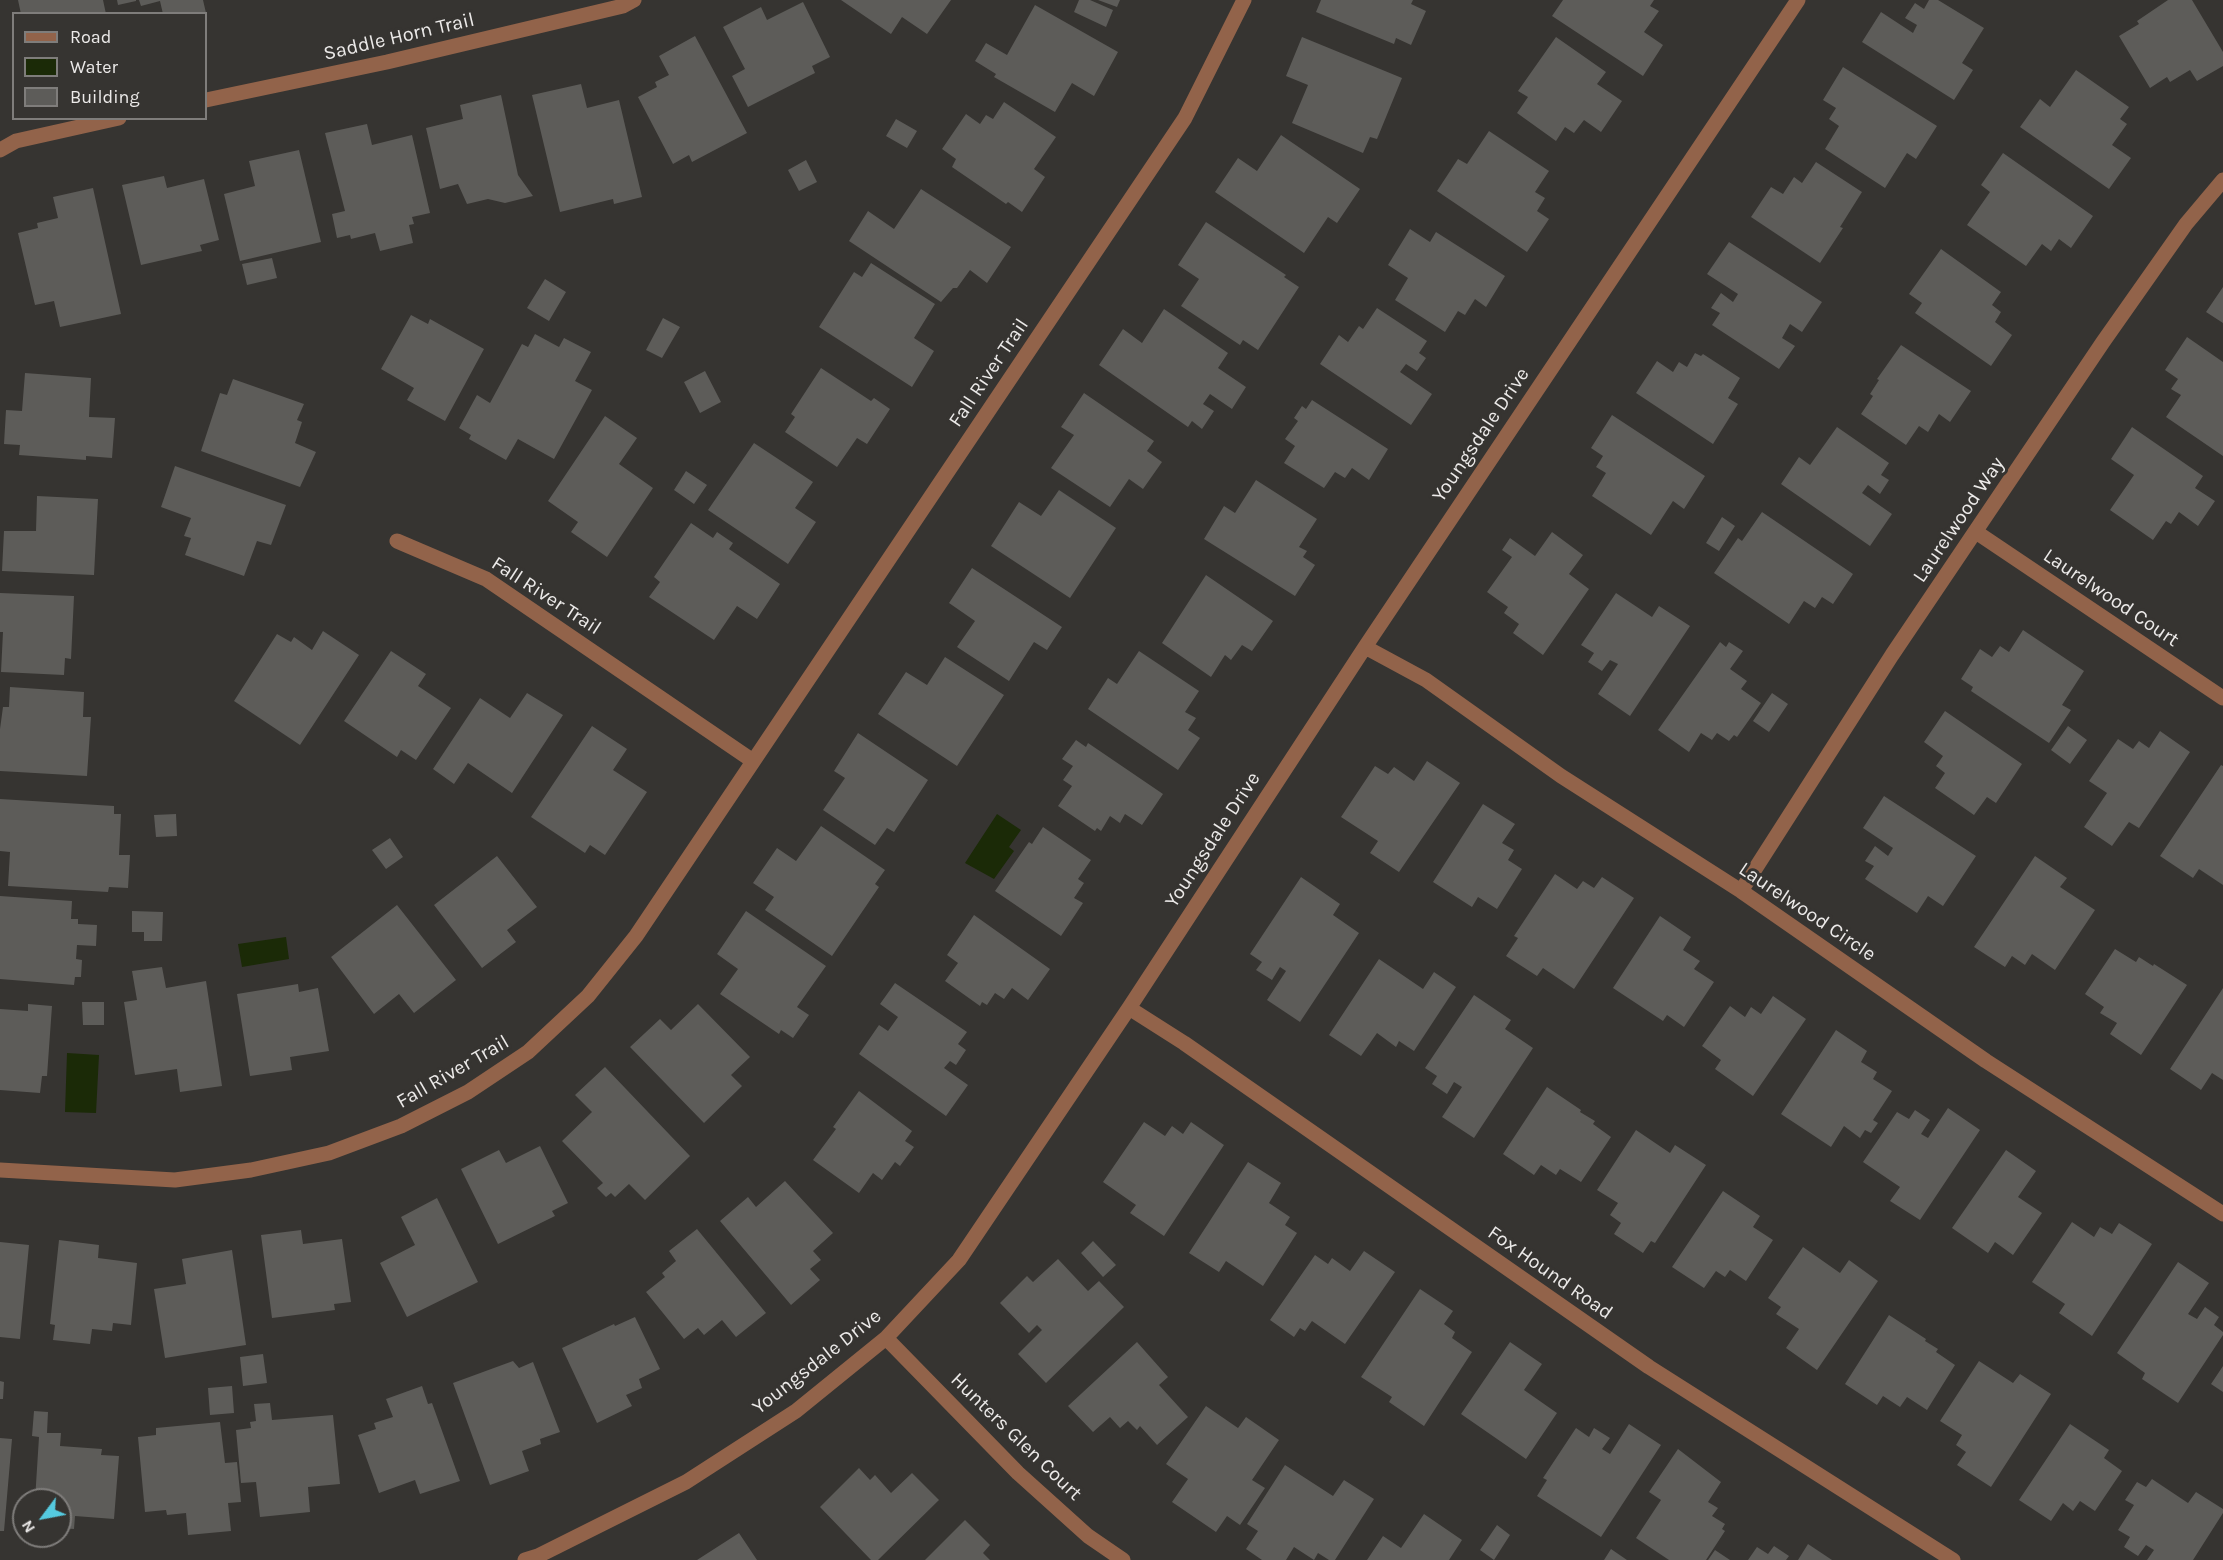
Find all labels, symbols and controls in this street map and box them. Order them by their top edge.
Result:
street label: Saddle Horn Trail [321,8,477,66]
legend [12,12,207,120]
text: Road [70,26,111,48]
text: Water [70,56,118,78]
text: Building [70,86,140,108]
street label: Fall River Trail [944,314,1034,432]
street label: Youngsdale Drive [1427,363,1535,507]
street label: Laurelwood Way [1908,453,2010,587]
street label: Laurelwood Court [2039,544,2183,652]
street label: Fall River Trail [487,552,605,640]
street label: Youngsdale Drive [1160,768,1266,912]
street label: Laurelwood Circle [1734,857,1880,967]
street label: Fall River Trail [393,1030,513,1114]
street label: Fox Hound Road [1483,1221,1617,1325]
street label: Youngsdale Drive [748,1304,886,1420]
street label: Hunters Glen Court [945,1368,1087,1506]
north arrow [12,1488,72,1548]
text: N [17,1517,39,1537]

